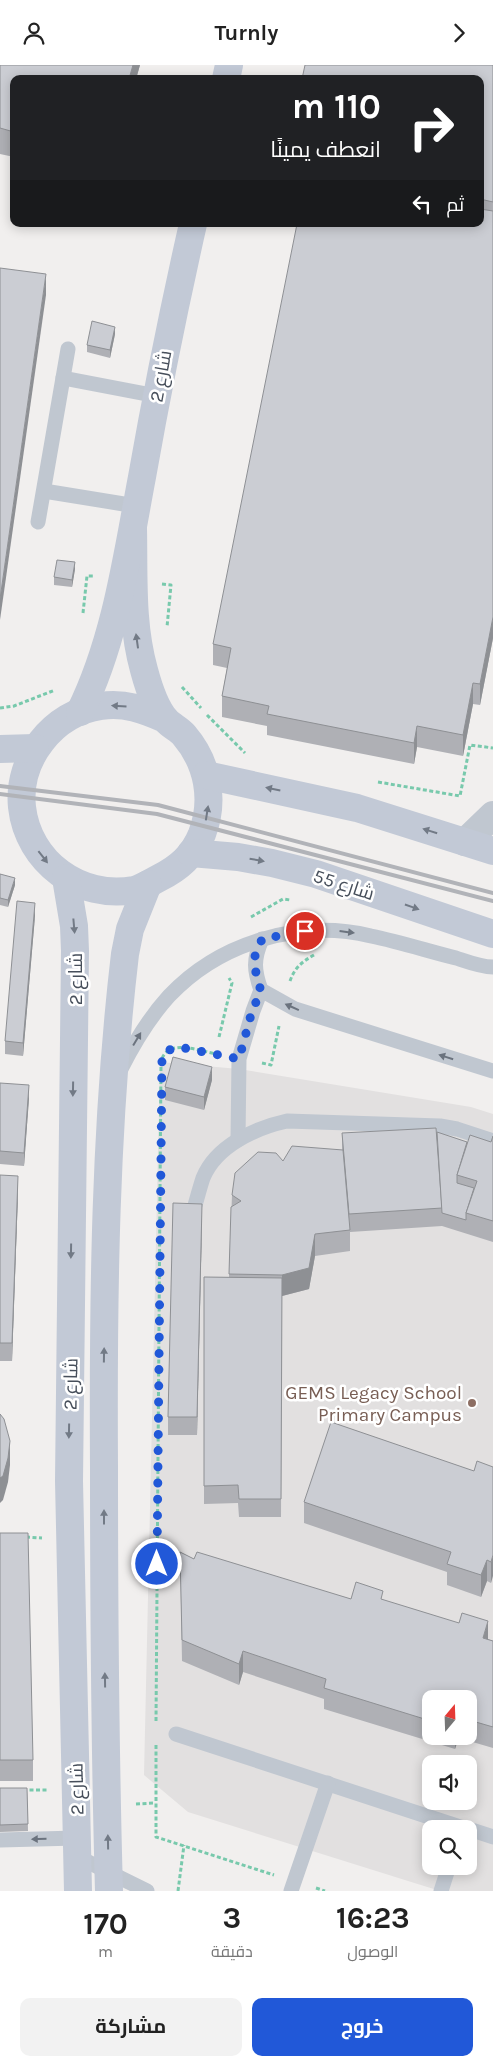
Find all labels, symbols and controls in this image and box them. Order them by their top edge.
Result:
icon: person [20,19,48,47]
icon: forward [445,19,473,47]
text: Turnly [215,20,278,46]
text: 110 m [292,86,381,127]
icon: right [399,95,464,160]
text: انعطف يمينًا [270,137,381,163]
icon: left [408,190,436,218]
text: ثم [446,194,464,216]
street label: شارع 2 [146,348,178,404]
one-way arrow [133,632,141,648]
one-way arrow [111,701,127,709]
one-way arrow [265,785,281,793]
one-way arrow [203,805,211,821]
one-way arrow [422,826,437,834]
one-way arrow [37,850,48,863]
one-way arrow [249,856,264,864]
street label: شارع 55 [310,865,377,907]
one-way arrow [405,903,420,911]
pin [284,910,326,952]
icon: arrive [291,917,319,945]
one-way arrow [70,919,78,935]
one-way arrow [340,928,356,936]
street label: شارع 2 [65,953,89,1005]
one-way arrow [285,1003,299,1011]
one-way arrow [133,1032,142,1045]
one-way arrow [439,1052,454,1060]
one-way arrow [69,1081,77,1097]
one-way arrow [67,1243,75,1259]
one-way arrow [100,1347,108,1363]
street label: شارع 2 [60,1358,84,1410]
place label: GEMS Legacy School Primary Campus [285,1382,462,1426]
marker: GEMS Legacy School Primary Campus [466,1397,478,1409]
one-way arrow [65,1423,73,1439]
one-way arrow [100,1509,108,1525]
position arrow [130,1537,182,1589]
one-way arrow [101,1672,109,1688]
north arrow [422,1690,478,1745]
map controls [422,1690,477,1875]
button: sound [422,1755,477,1810]
street label: شارع 2 [66,1763,90,1815]
button: search [422,1820,477,1875]
one-way arrow [104,1834,112,1850]
one-way arrow [30,1835,46,1843]
text: 3 [223,1900,241,1936]
text: 16:23 [336,1900,410,1936]
text: 170 [83,1906,128,1942]
text: m [98,1942,113,1961]
text: دقيقة [211,1942,253,1961]
text: الوصول [347,1942,398,1961]
button: مشاركة [20,1998,242,2056]
button: خروج [252,1998,473,2056]

